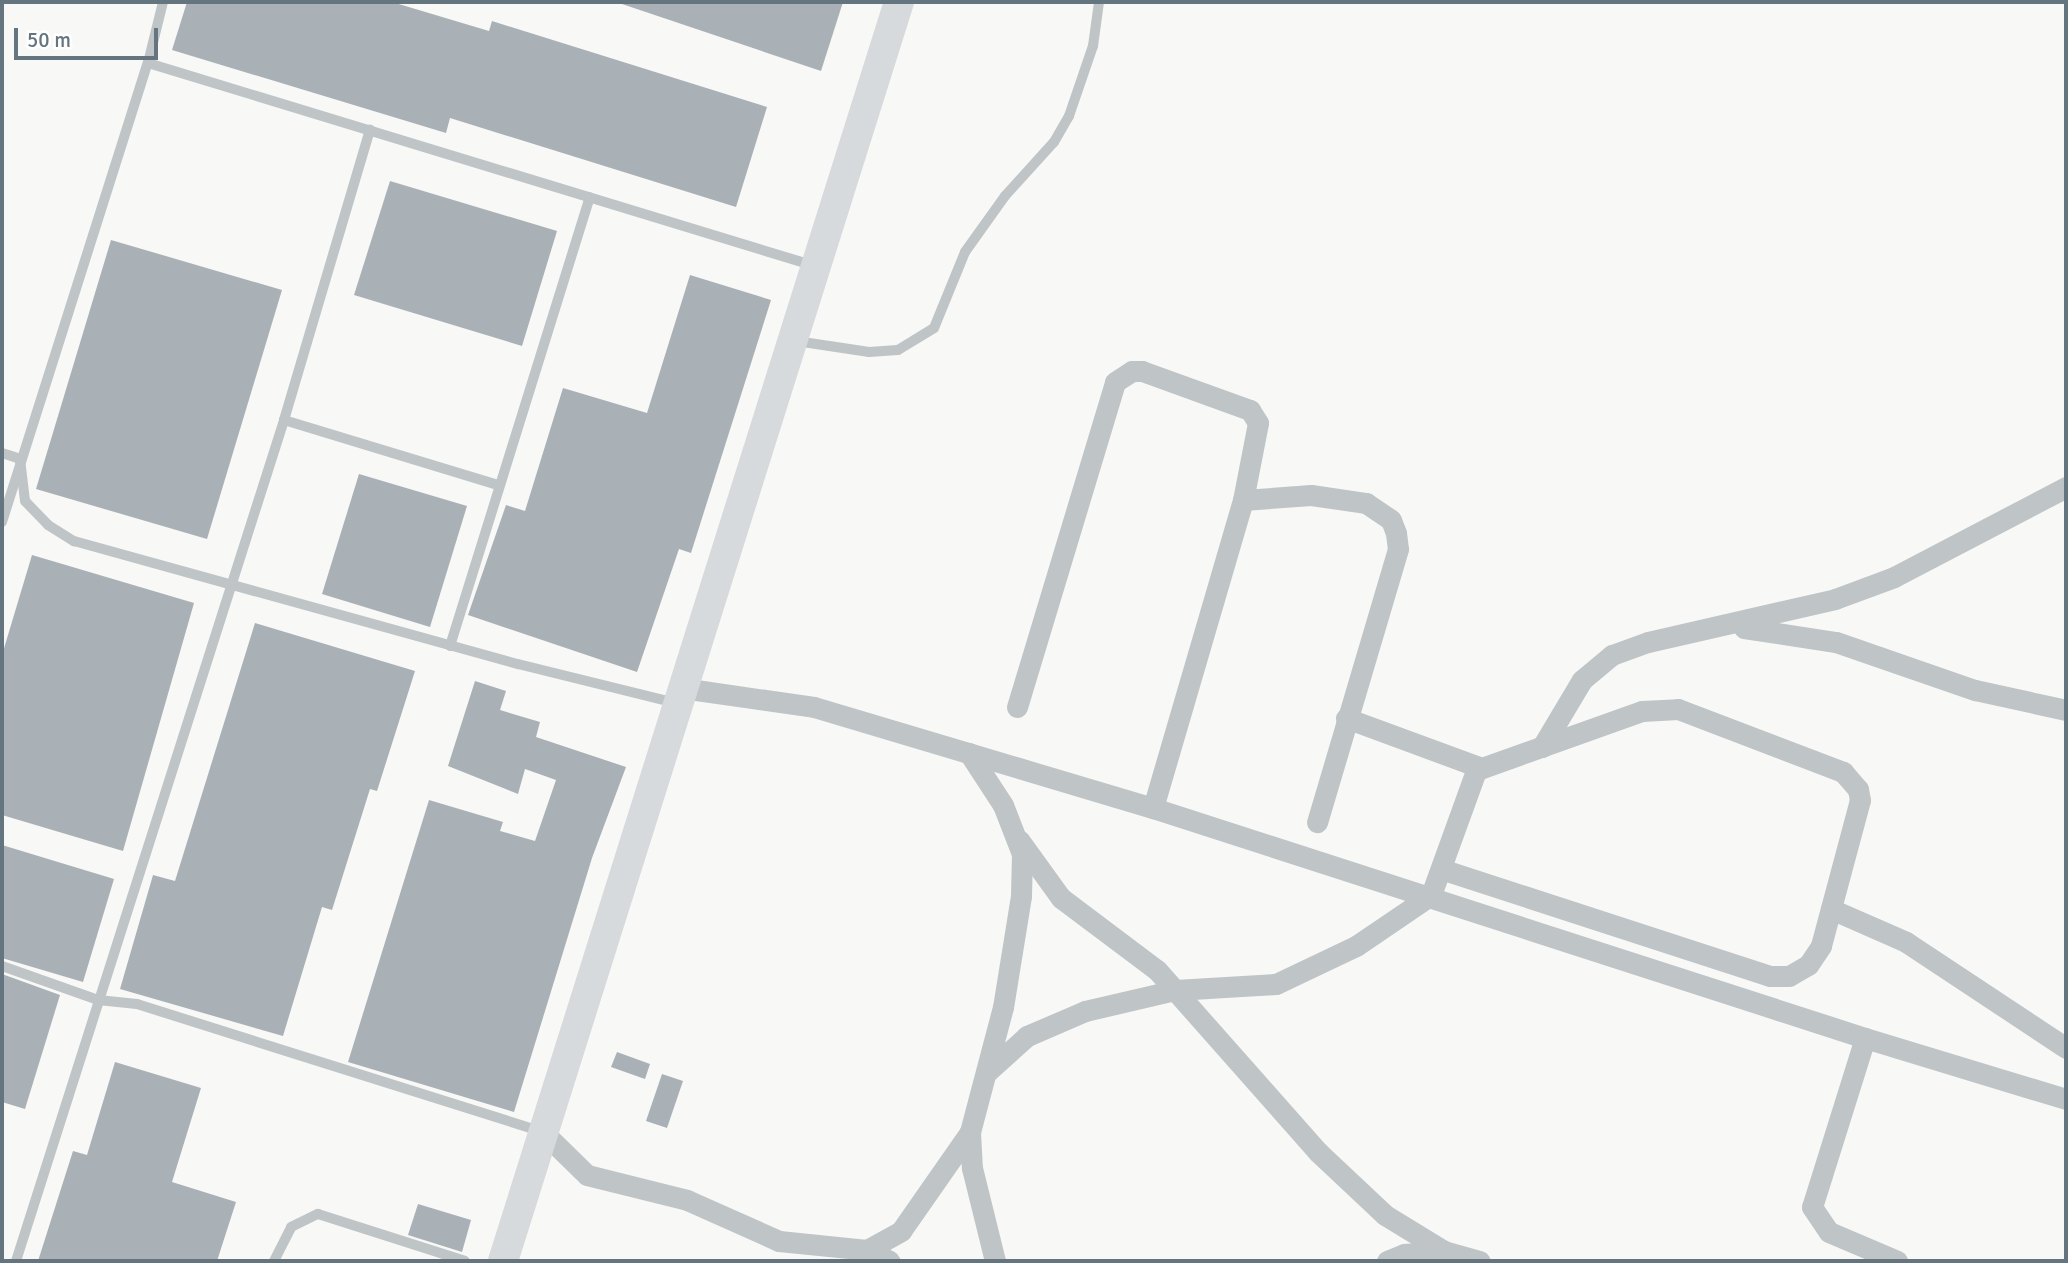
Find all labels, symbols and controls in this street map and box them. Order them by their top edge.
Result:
scale bar [18,14,161,58]
text: 50 m [27,27,71,53]

